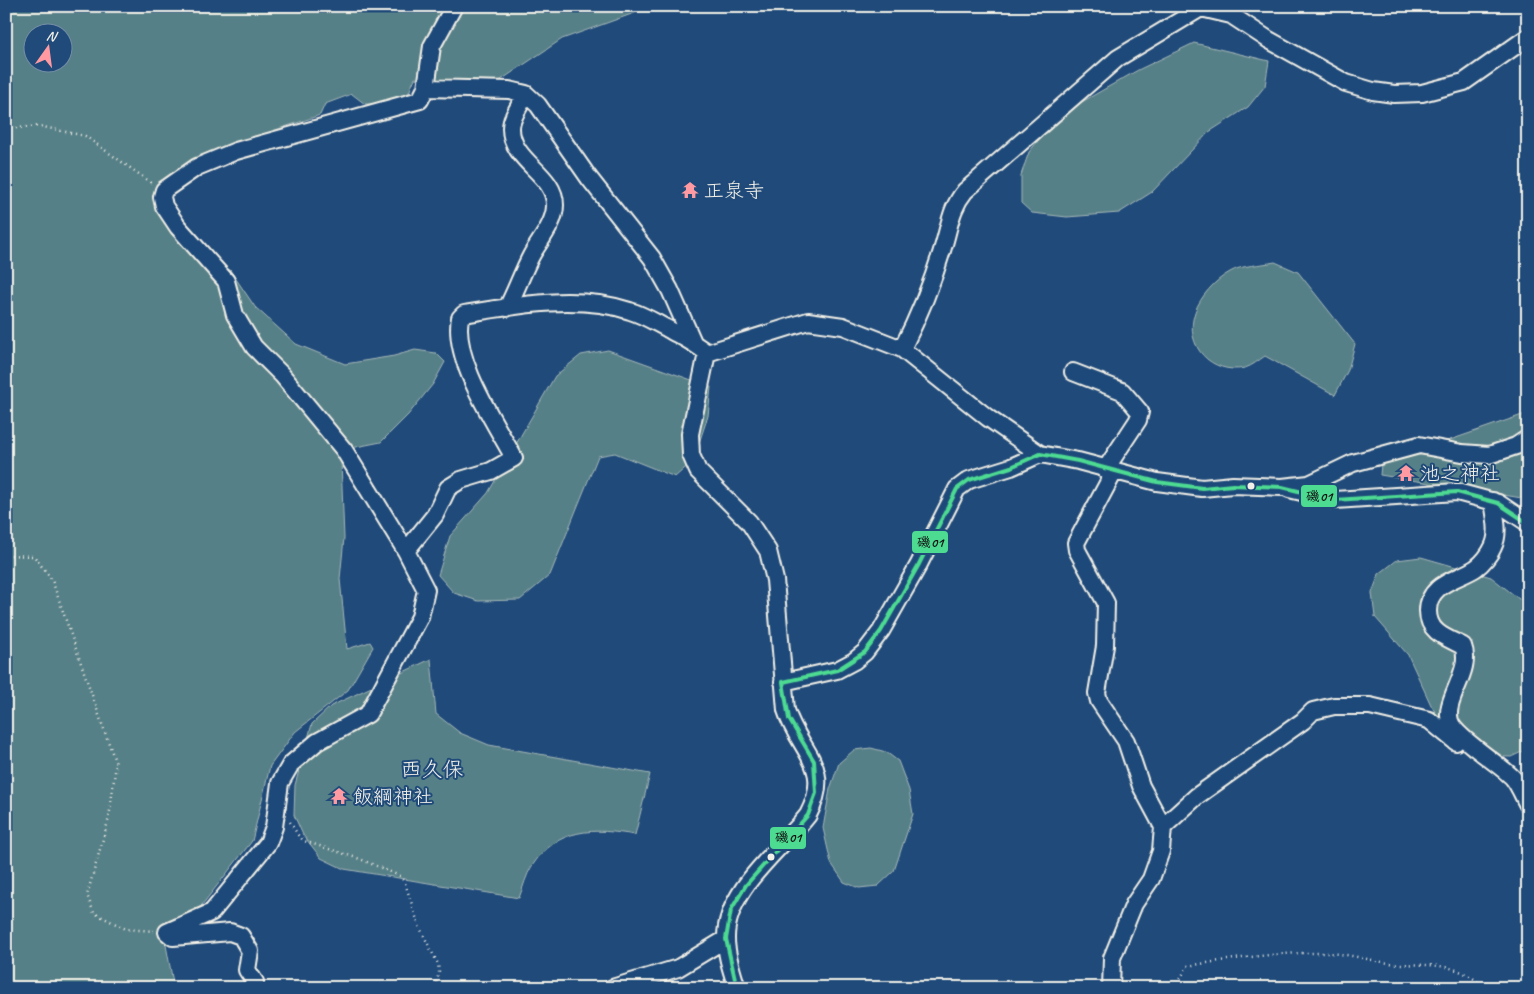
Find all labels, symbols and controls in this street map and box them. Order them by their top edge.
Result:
north arrow [22,22,72,72]
text: N [45,27,60,46]
place label: 正泉寺 [704,178,764,203]
temple icon: 正泉寺 [680,180,700,200]
place label: 池之神社 [1420,461,1500,486]
temple icon: 池之神社 [1396,463,1416,483]
unlabelled marker [1246,481,1256,491]
line badge: 磯01 [1300,484,1338,508]
text: 磯01 [1306,488,1334,505]
line badge: 磯01 [911,530,949,554]
text: 磯01 [917,534,945,551]
district label: 西久保 [401,756,464,782]
place label: 飯綱神社 [353,784,433,809]
temple icon: 飯綱神社 [329,786,349,806]
line badge: 磯01 [769,826,807,850]
text: 磯01 [775,829,803,846]
unlabelled marker [766,852,776,862]

